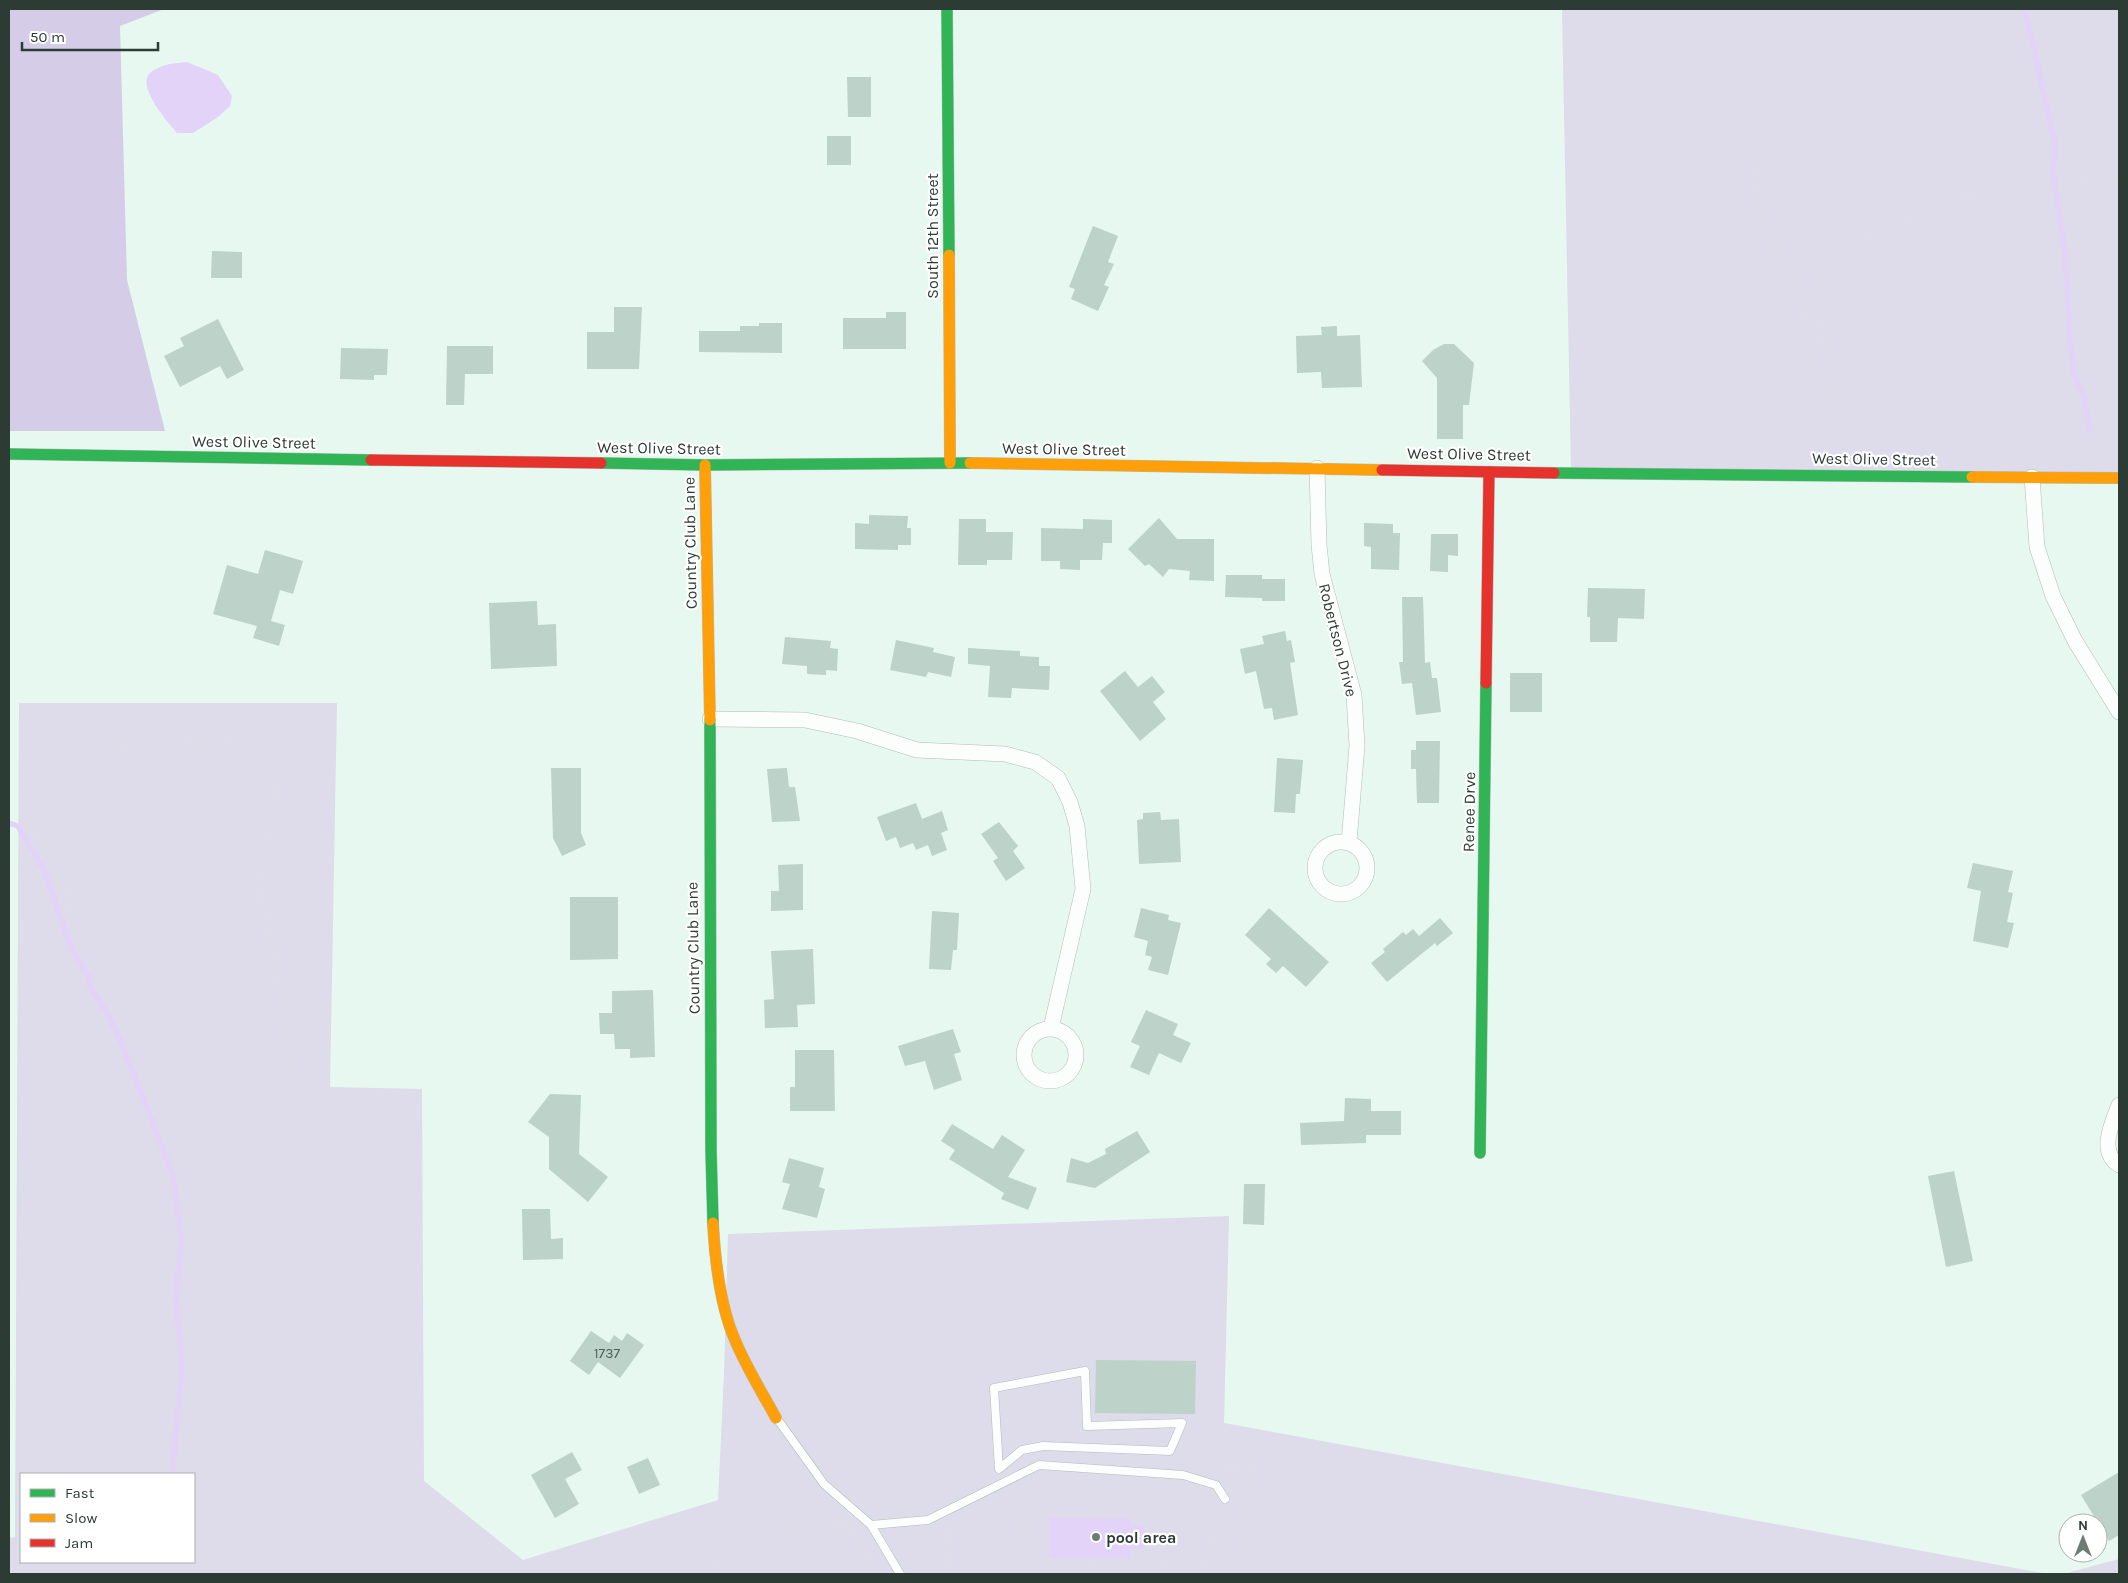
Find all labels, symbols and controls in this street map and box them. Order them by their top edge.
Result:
scale bar [22,20,159,52]
text: 50 m [30,28,65,46]
street label: South 12th Street [923,173,942,299]
street label: West Olive Street [192,431,316,453]
street label: West Olive Street [597,437,721,459]
street label: West Olive Street [1002,438,1126,460]
street label: West Olive Street [1407,443,1531,465]
street label: West Olive Street [1812,448,1936,470]
street label: Country Club Lane [679,477,701,609]
street label: Robertson Drive [1315,581,1361,699]
street label: Renee Drve [1459,772,1479,852]
street label: Country Club Lane [682,882,704,1014]
house number: 1737 [594,1345,620,1362]
legend [20,1473,195,1563]
text: Fast [65,1484,95,1502]
text: Slow [65,1509,97,1527]
north arrow [2058,1513,2108,1563]
text: N [2078,1517,2088,1534]
place label: pool area [1106,1528,1176,1547]
marker: pool area [1090,1531,1102,1543]
text: Jam [65,1534,93,1552]

